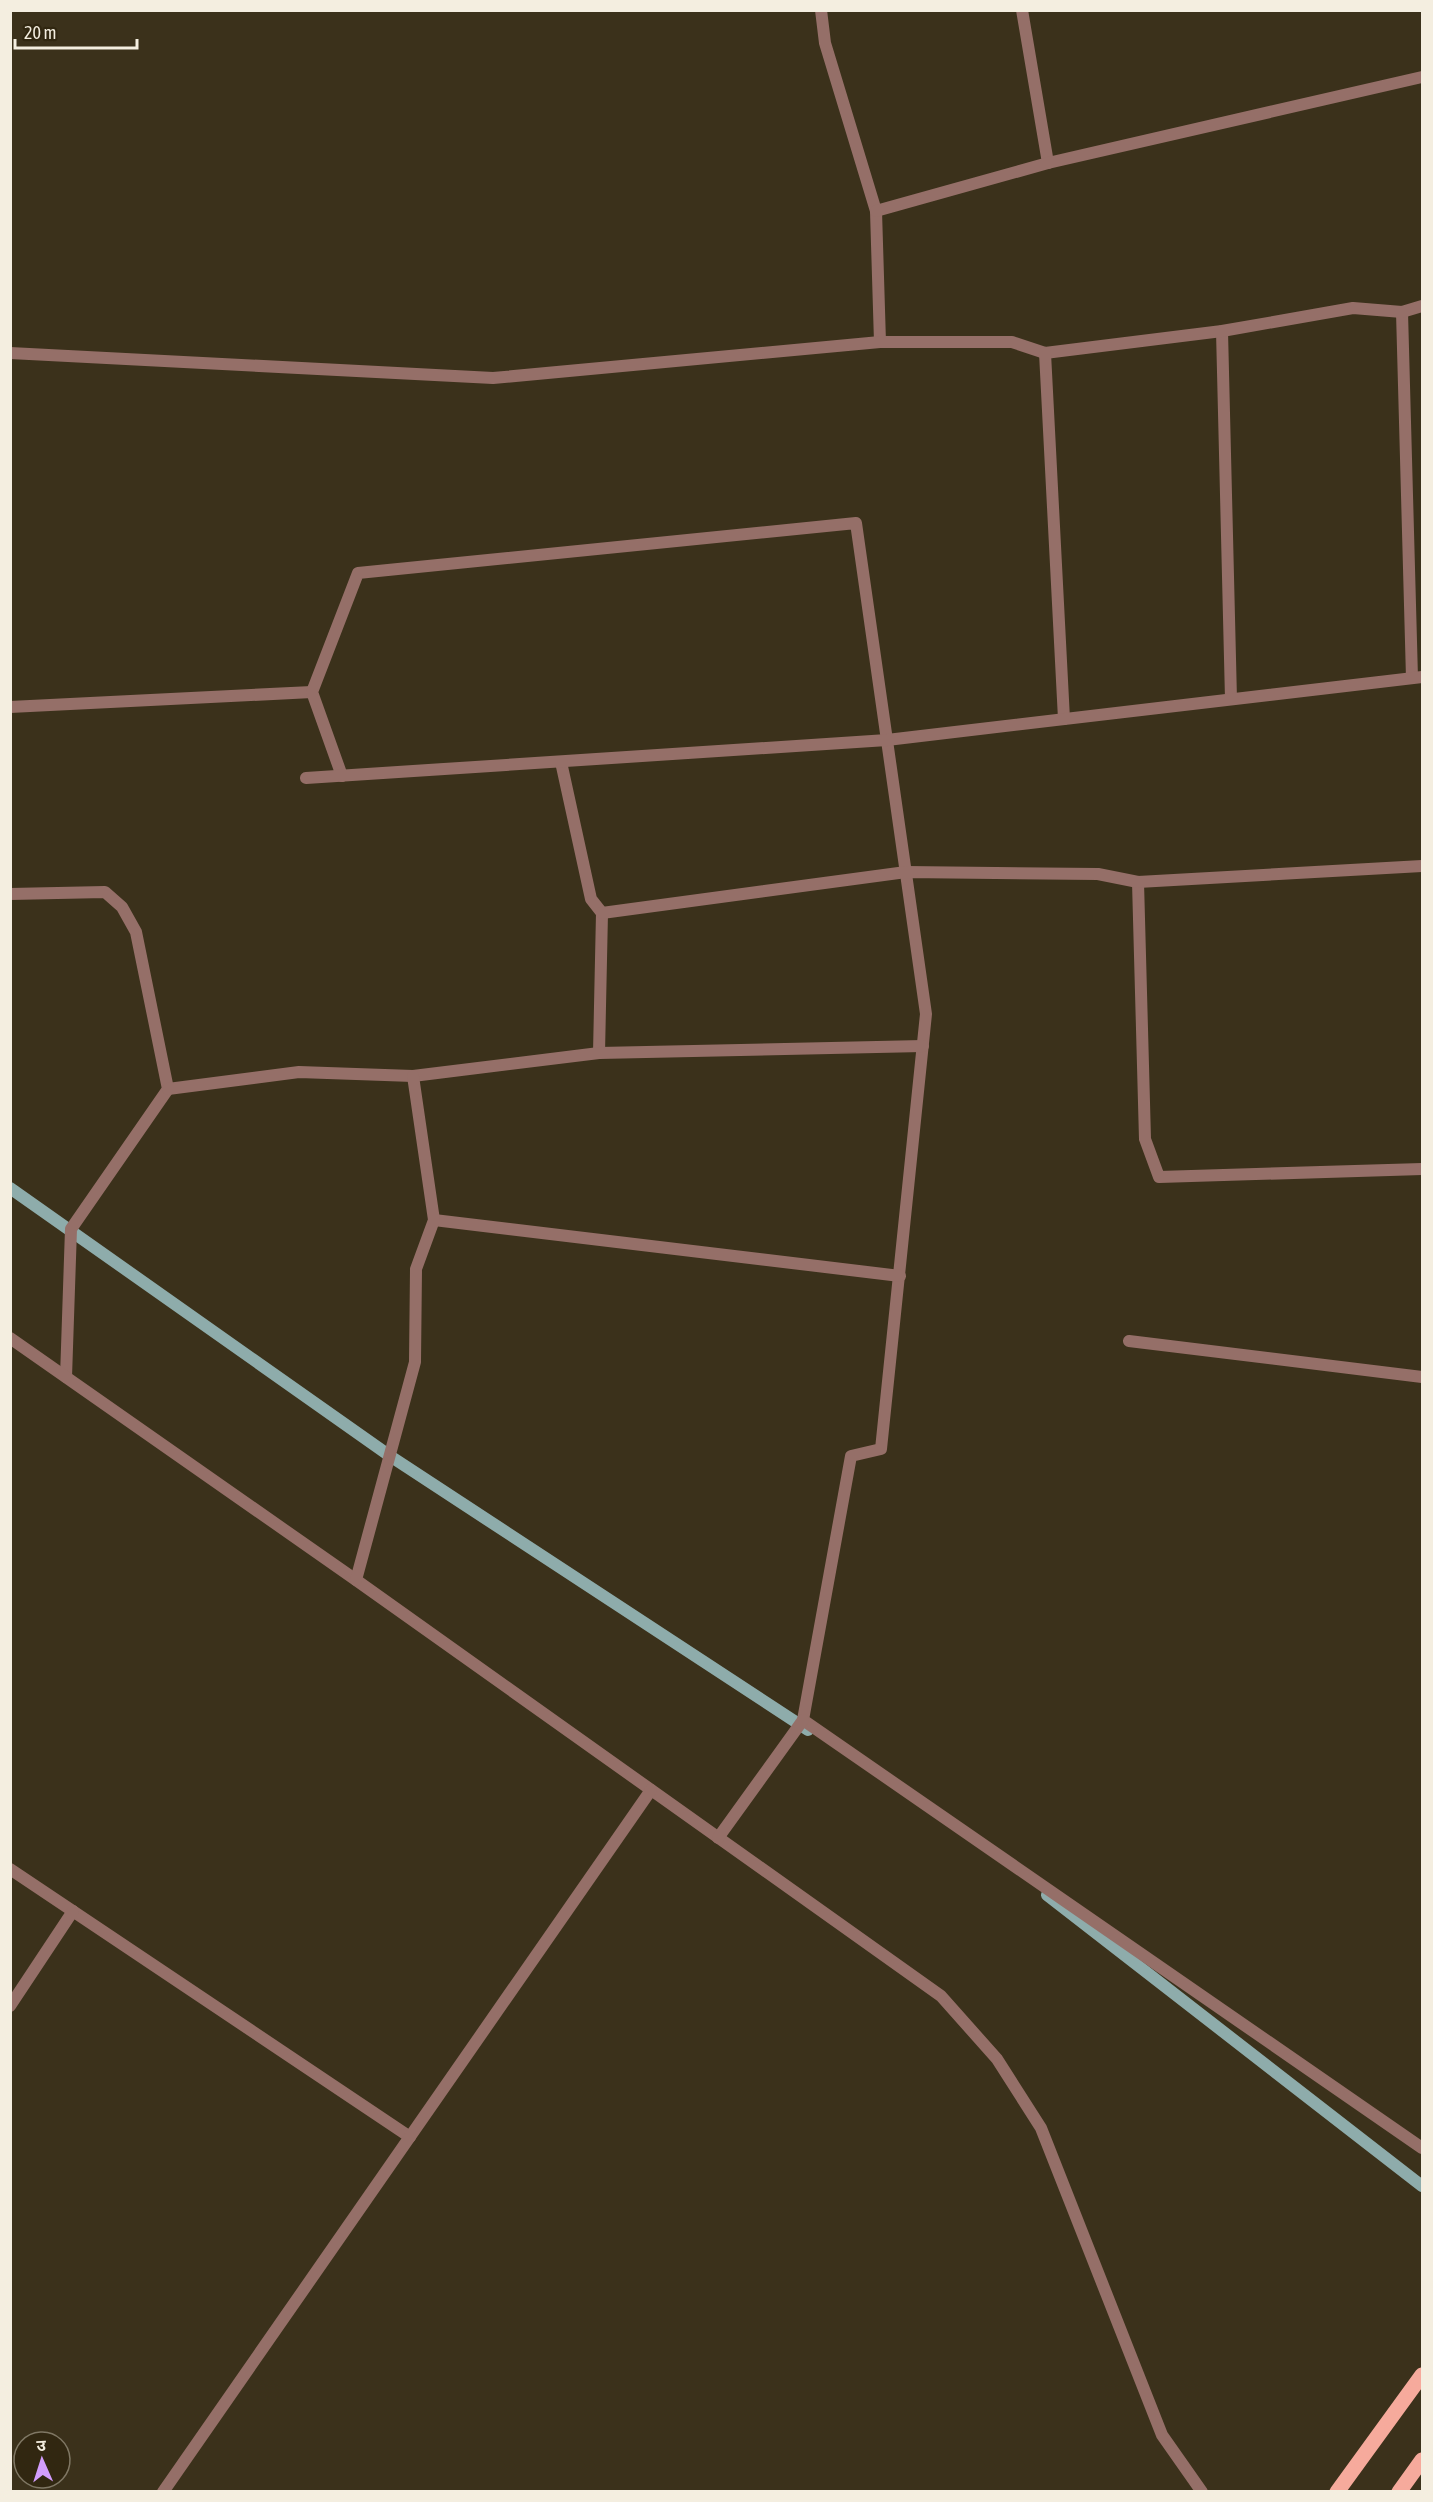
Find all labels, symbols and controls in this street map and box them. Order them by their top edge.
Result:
scale bar [15,12,136,50]
text: 20 m [24,22,56,43]
north arrow [12,2430,72,2490]
text: उ [36,2436,47,2454]

